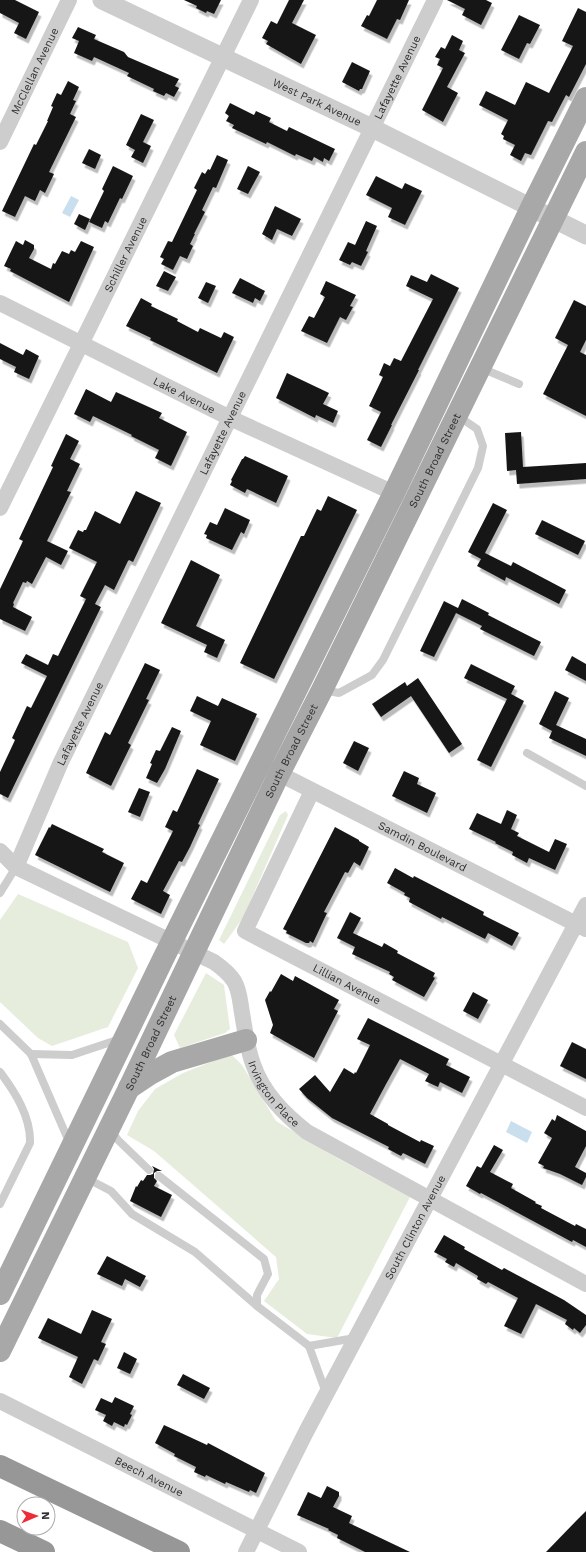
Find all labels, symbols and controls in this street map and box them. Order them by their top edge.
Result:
street label: McClellan Avenue [8,25,61,116]
street label: Lafayette Avenue [371,33,423,121]
street label: West Park Avenue [271,75,363,128]
street label: Schiller Avenue [101,214,149,294]
street label: Lake Avenue [151,374,217,416]
street label: Lafayette Avenue [197,389,249,477]
street label: South Broad Street [406,411,464,510]
street label: Lafayette Avenue [54,680,106,768]
street label: South Broad Street [262,701,320,800]
street label: Samdin Boulevard [376,818,469,874]
street label: Lillian Avenue [311,961,383,1007]
street label: South Broad Street [122,993,179,1092]
street label: Irvington Place [246,1059,302,1130]
street label: South Clinton Avenue [382,1173,448,1282]
street label: Beech Avenue [113,1454,186,1499]
north arrow [16,1496,56,1536]
text: N [39,1511,52,1520]

